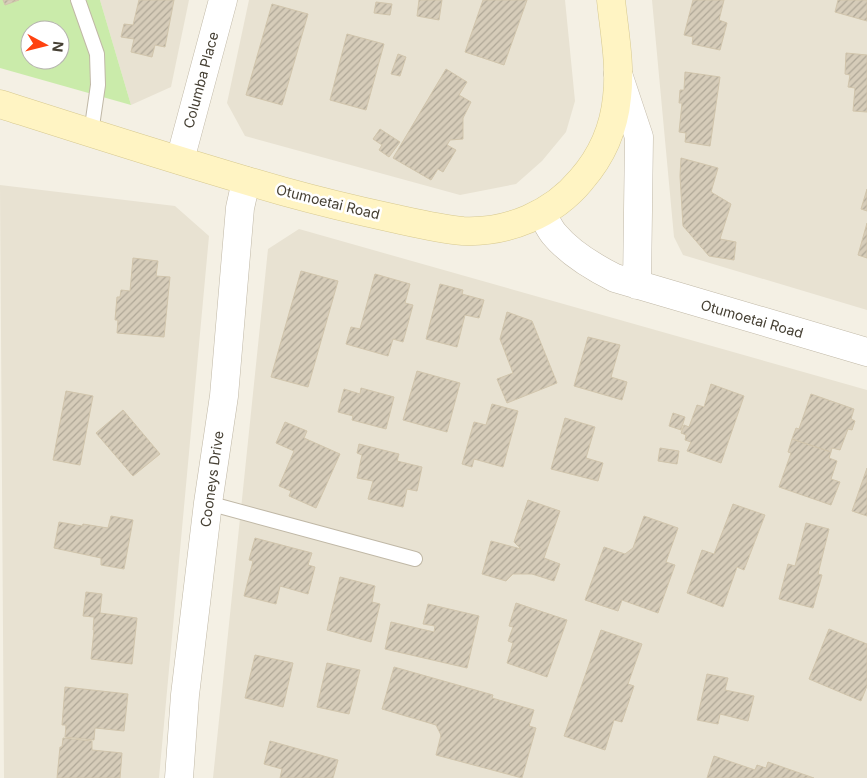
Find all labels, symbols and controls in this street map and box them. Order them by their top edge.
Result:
north arrow [20,20,70,70]
street label: Columba Place [179,30,222,130]
text: N [49,40,67,53]
street label: Otumoetai Road [275,180,382,223]
street label: Otumoetai Road [699,296,805,341]
street label: Cooneys Drive [196,430,227,528]

